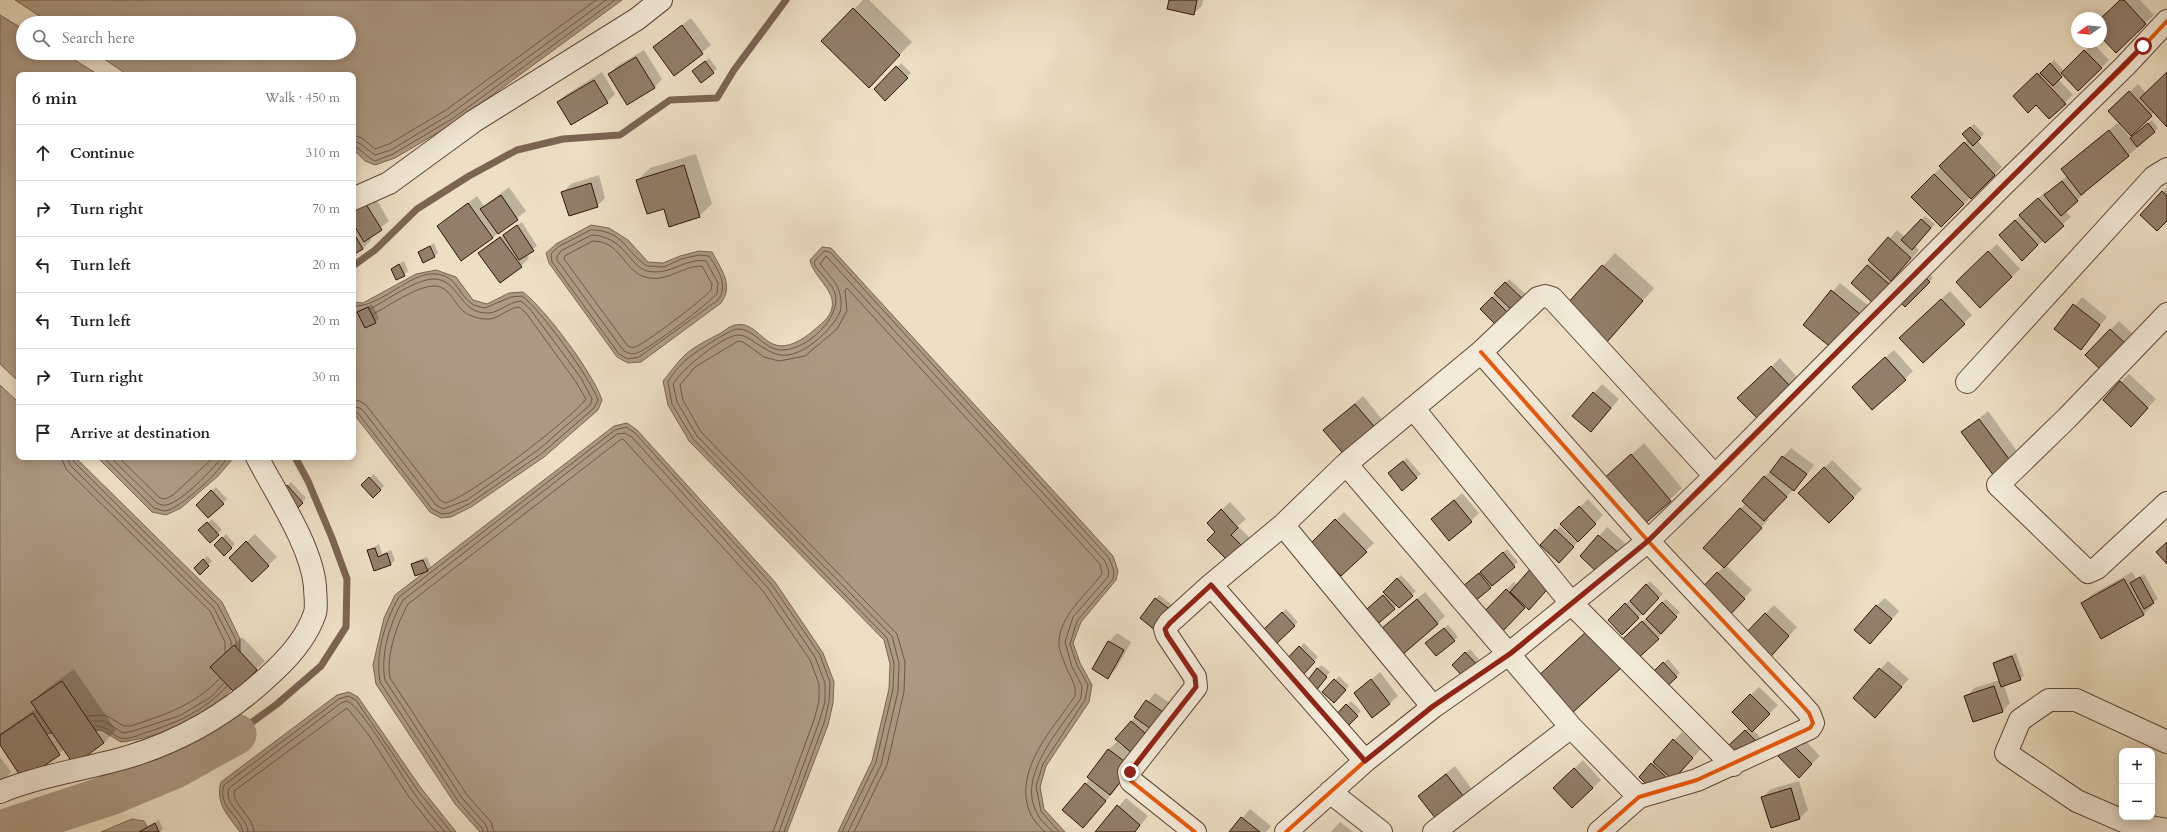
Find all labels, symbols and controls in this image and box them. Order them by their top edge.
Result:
north arrow [2071,12,2107,48]
search box [16,16,356,60]
icon: search [30,27,52,49]
text: Search here [62,28,135,48]
route start [2134,37,2152,55]
text: 6 min [32,87,77,110]
text: Walk · 450 m [265,89,340,107]
icon: ahead [32,142,54,164]
text: Continue [70,143,135,163]
text: 310 m [306,144,340,162]
icon: right [32,198,54,220]
text: Turn right [70,199,143,219]
text: 70 m [312,200,340,218]
icon: left [32,254,54,276]
text: Turn left [70,255,131,275]
text: 20 m [312,256,340,274]
icon: left [32,310,54,332]
text: Turn left [70,311,131,331]
text: 20 m [312,312,340,330]
icon: right [32,366,54,388]
text: Turn right [70,367,143,387]
text: 30 m [312,368,340,386]
icon: arrive [32,422,54,444]
text: Arrive at destination [70,423,210,443]
map controls [2119,748,2155,820]
button: + [2119,748,2155,784]
route end [1121,763,1139,781]
button: − [2119,784,2155,820]

